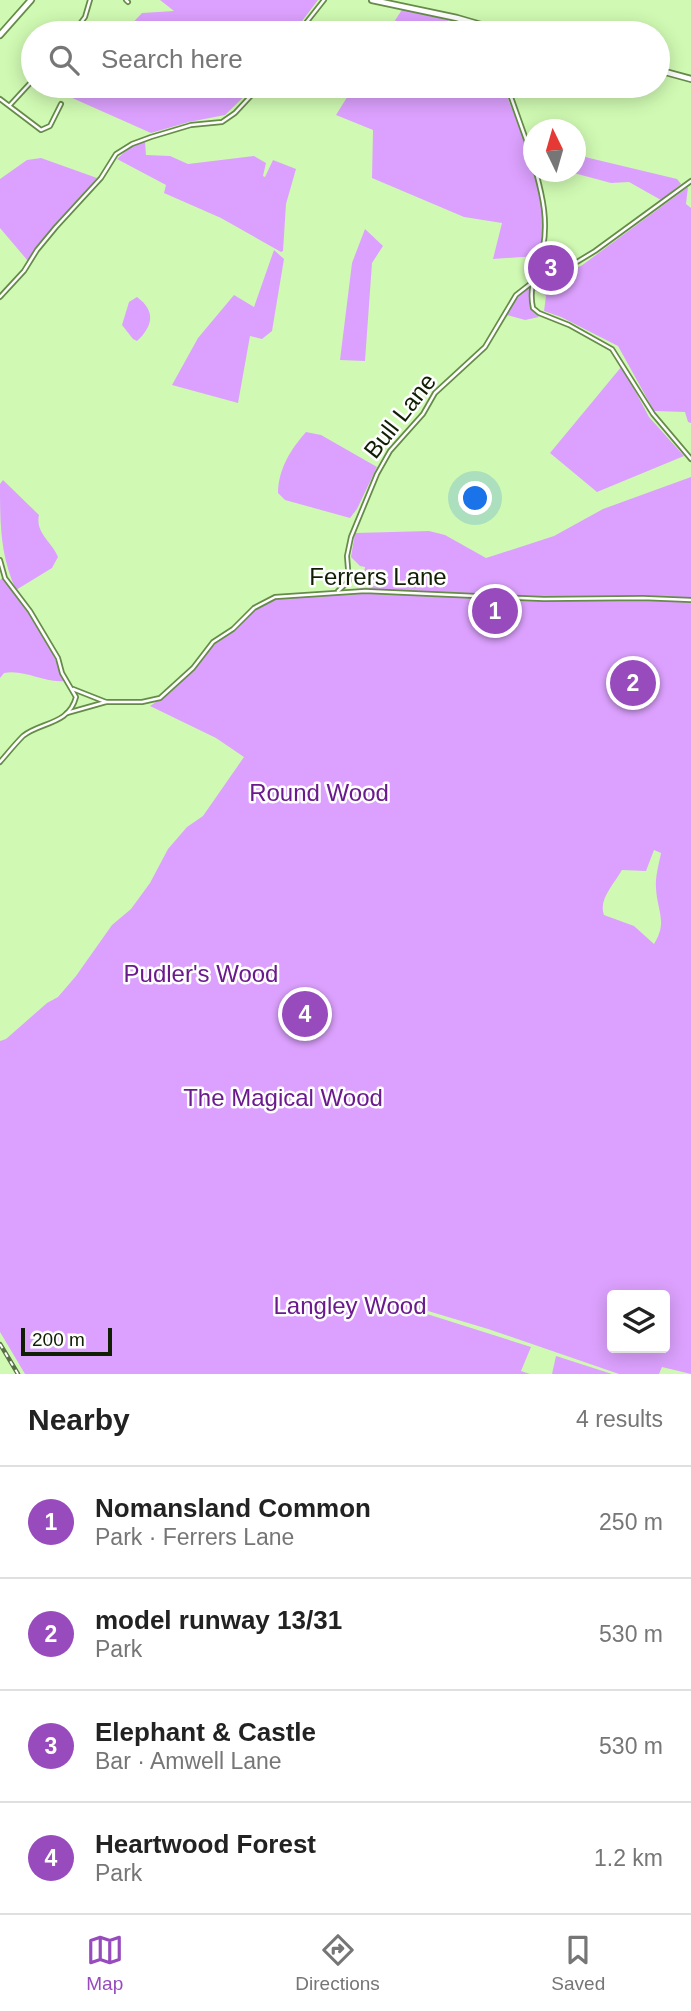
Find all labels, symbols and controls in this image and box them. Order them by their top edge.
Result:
search box [21,21,670,98]
icon: search [45,41,83,79]
text: Search here [101,44,243,74]
north arrow [523,119,586,182]
pin: 3 [528,242,574,294]
street label: Bull Lane [358,368,441,463]
your location [458,481,492,515]
street label: Ferrers Lane [309,563,447,590]
pin: 1 [472,585,518,637]
pin: 2 [610,657,656,709]
park label: Round Wood [249,779,389,806]
park label: Pudler's Wood [124,960,278,987]
pin: 4 [282,988,328,1040]
park label: The Magical Wood [183,1084,383,1111]
map controls [607,1290,670,1353]
button: layers [607,1290,670,1353]
park label: Langley Wood [274,1292,427,1319]
scale bar [21,1325,112,1357]
text: 200 m [32,1329,85,1350]
text: Nearby [28,1403,130,1436]
text: 4 results [576,1406,663,1432]
text: Nomansland Common [95,1493,371,1523]
text: 1 [45,1509,57,1535]
text: 250 m [599,1509,663,1535]
text: Park · Ferrers Lane [95,1524,294,1550]
text: model runway 13/31 [95,1605,342,1635]
text: 2 [45,1621,57,1647]
text: 530 m [599,1621,663,1647]
text: Park [95,1636,142,1662]
text: Elephant & Castle [95,1717,316,1747]
text: 3 [45,1733,57,1759]
text: 530 m [599,1733,663,1759]
text: Bar · Amwell Lane [95,1748,282,1774]
text: Heartwood Forest [95,1829,316,1859]
text: 4 [45,1845,57,1871]
text: 1.2 km [594,1845,663,1871]
text: Park [95,1860,142,1886]
tab: Map [86,1931,124,1995]
tab: Directions [295,1931,380,1995]
tab: Saved [551,1931,605,1995]

